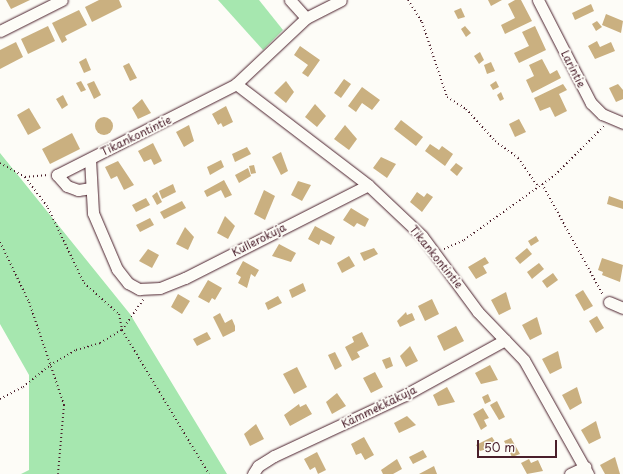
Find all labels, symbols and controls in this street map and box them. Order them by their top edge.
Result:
street label: Larintie [558,48,588,90]
street label: Tikankontintie [99,113,173,159]
street label: Kullerokuja [230,221,288,259]
street label: Tikankontintie [407,223,465,291]
street label: Kämmekkäkuja [339,383,419,431]
scale bar [479,432,559,458]
text: 50 m [484,438,515,456]

